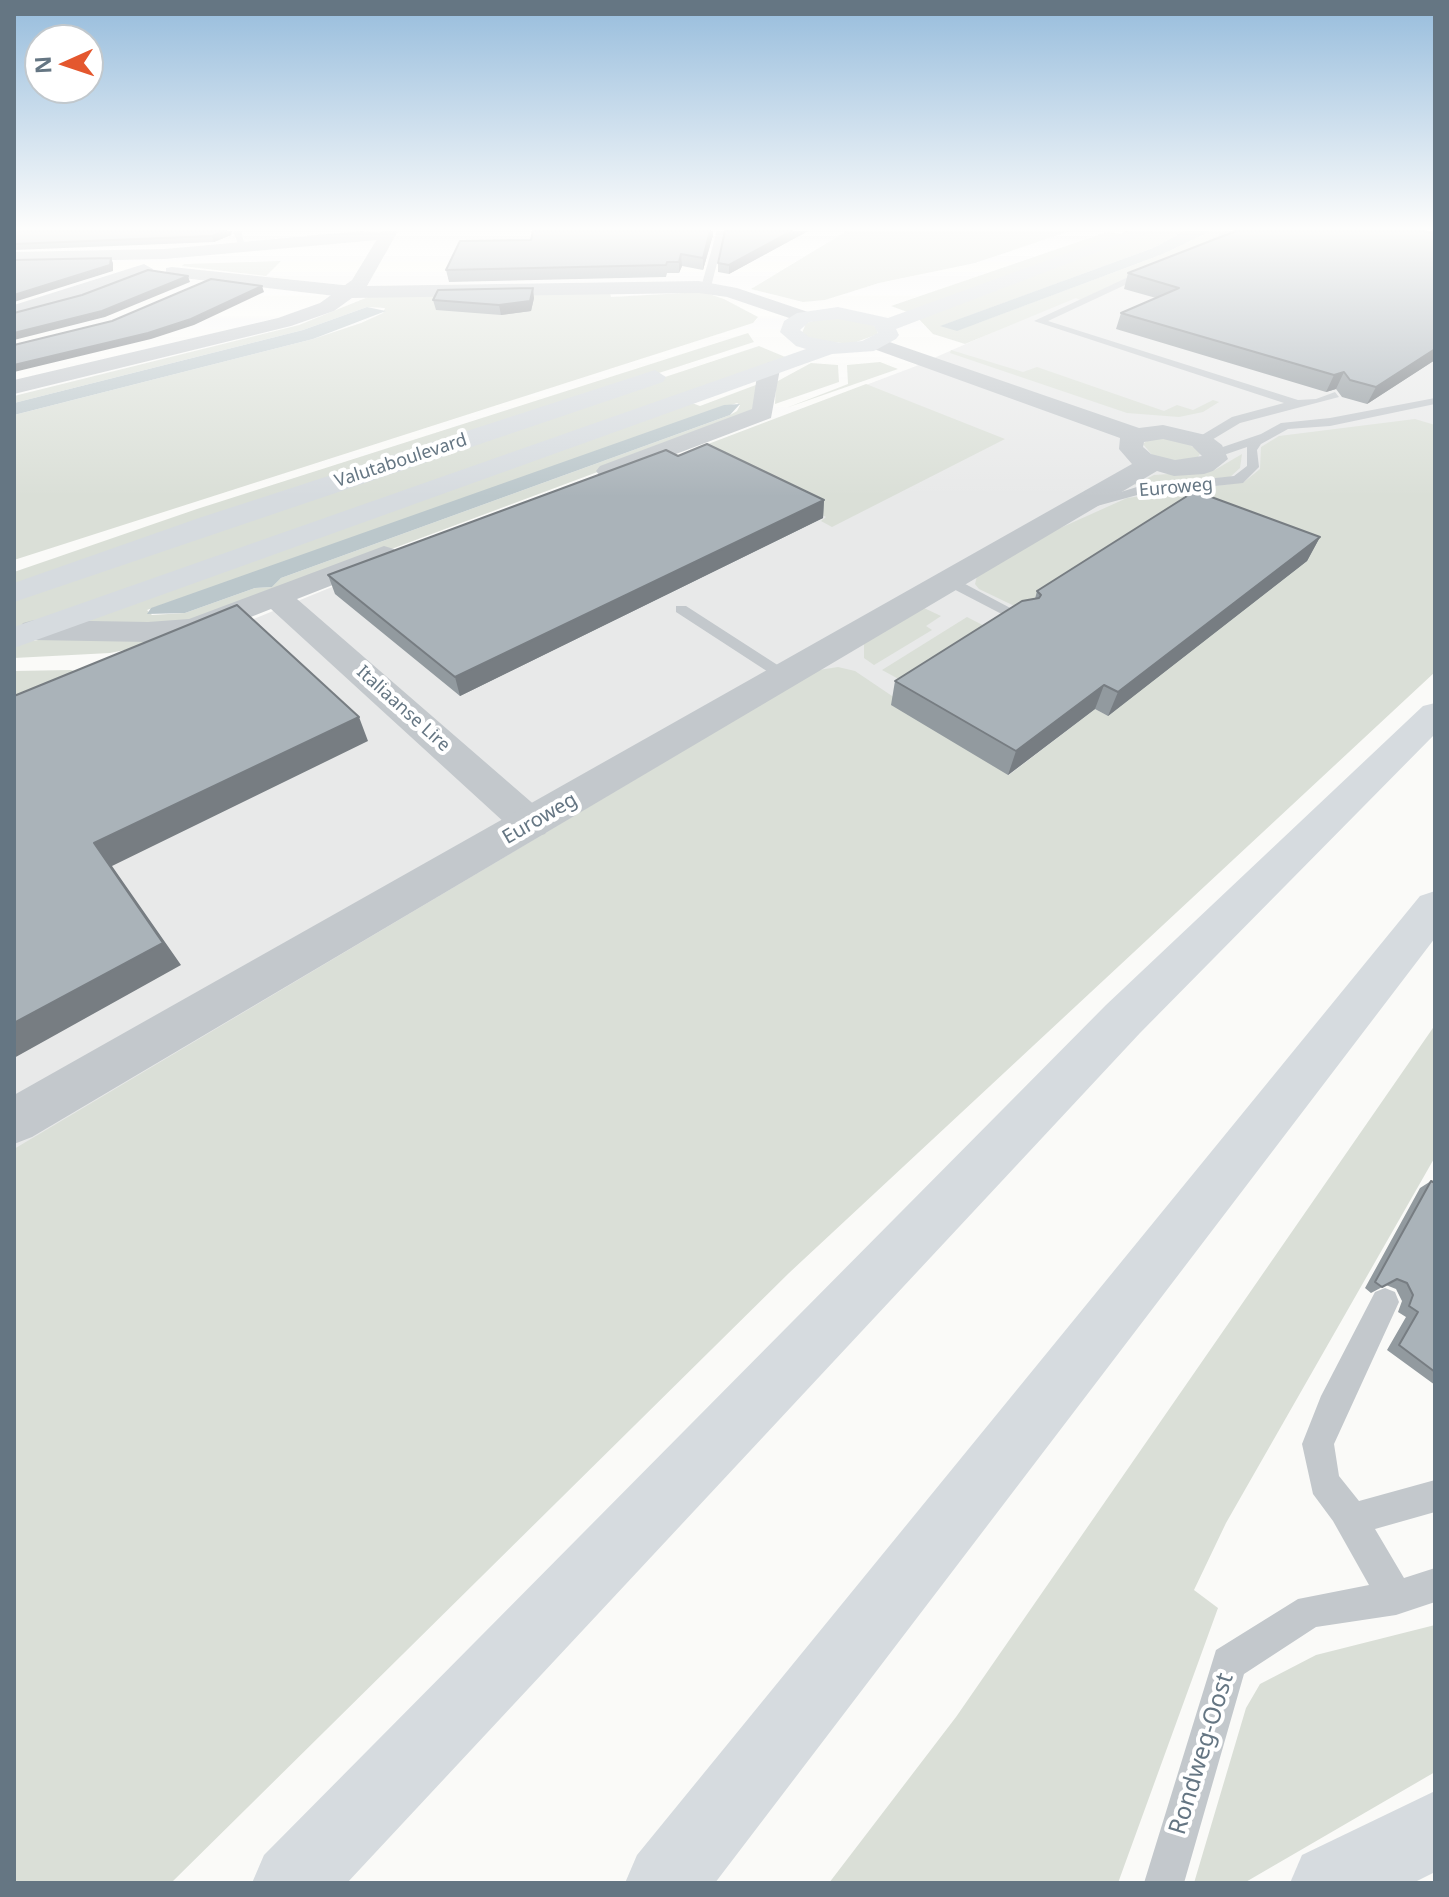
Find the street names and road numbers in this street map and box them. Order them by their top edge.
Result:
street label: Valutaboulevard [332,429,470,493]
street label: Euroweg [1138,474,1214,502]
street label: Italiaanse Lire [352,661,454,757]
street label: Euroweg [498,788,582,850]
street label: Rondweg-Oost [1164,1670,1240,1838]

